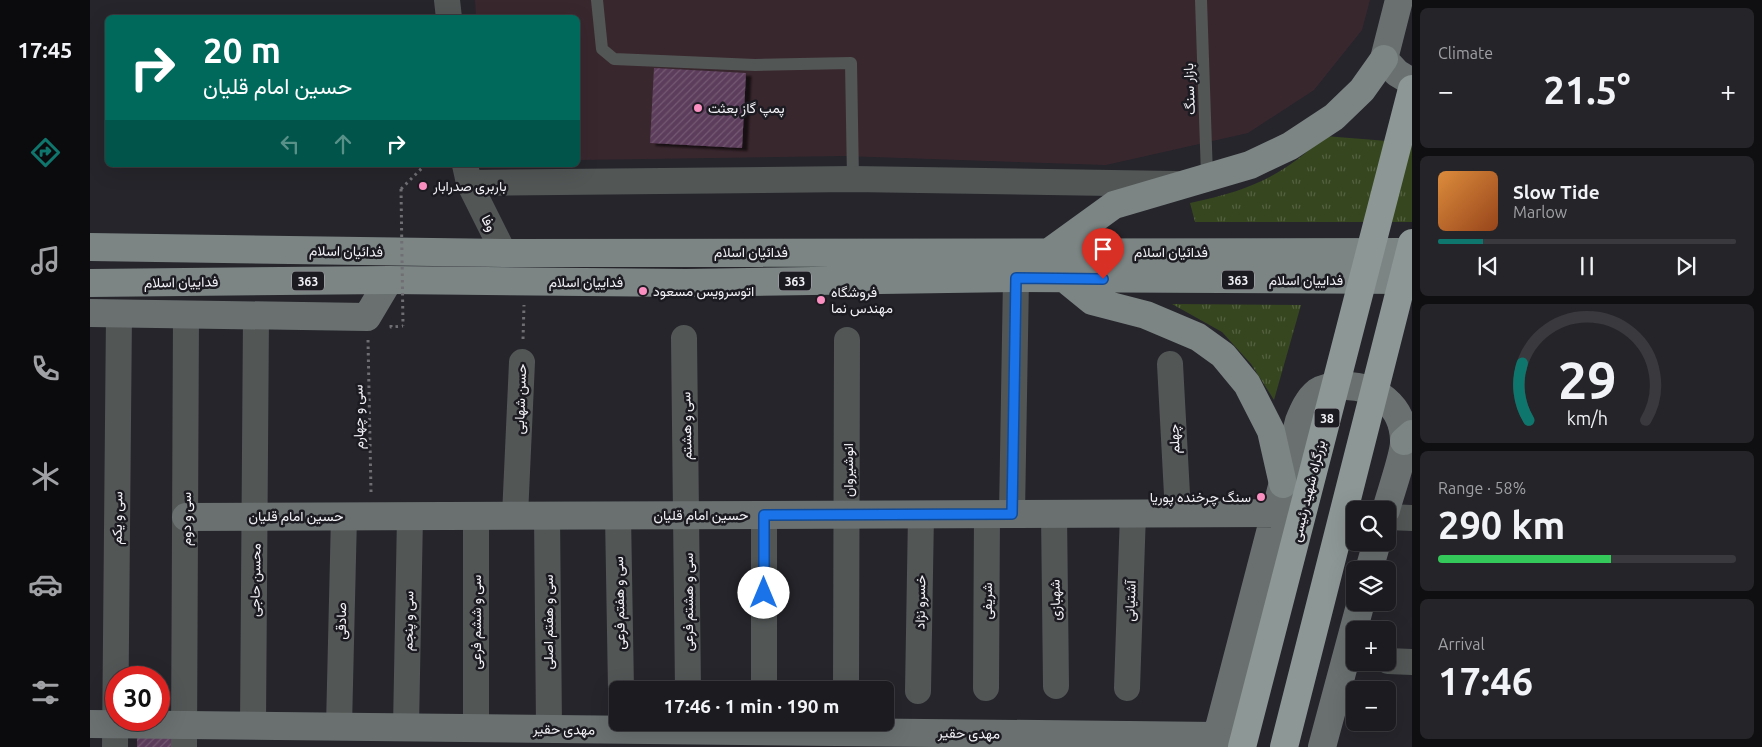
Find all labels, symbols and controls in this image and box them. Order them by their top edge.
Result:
text: 20 m [203,30,281,70]
icon: right [120,35,185,100]
text: 17:45 [17,37,73,62]
text: Climate [1438,44,1493,62]
street label: بازار سنگ [1180,63,1199,115]
text: 21.5° [1543,69,1631,111]
text: حسین امام قلیان [203,73,352,98]
text: − [1438,75,1454,106]
text: + [1720,75,1736,106]
place label: پمپ گاز بعثت [708,100,785,118]
marker: پمپ گاز بعثت [692,102,704,114]
icon: left [276,130,304,158]
icon: ahead [329,130,357,158]
icon: right [382,130,410,158]
icon: directions [28,135,63,170]
place label: باربری صدرابار [432,178,507,195]
marker: باربری صدرابار [417,180,429,192]
text: Slow Tide [1513,181,1600,203]
text: Marlow [1513,203,1567,221]
street label: وفا [477,212,500,234]
pin [1082,228,1124,279]
icon: arrive [1089,235,1117,263]
street label: فدائیان اسلام [309,242,383,261]
icon: music [28,243,63,278]
street label: فدائیان اسلام [714,244,788,261]
street label: فدائیان اسلام [1134,244,1208,261]
icon: previous [1474,252,1502,280]
icon: pause [1573,252,1601,280]
icon: next [1672,252,1700,280]
road number: 363 [1222,270,1254,290]
road number: 363 [292,272,324,290]
road number: 363 [779,272,811,290]
street label: فداییان اسلام [1269,272,1343,289]
street label: فداییان اسلام [144,273,218,292]
street label: فداییان اسلام [549,274,623,291]
place label: اتوسرویس مسعود [653,283,754,300]
place label: فروشگاه مهندس نما [831,284,893,317]
marker: اتوسرویس مسعود [637,285,649,297]
marker: فروشگاه مهندس نما [815,294,827,306]
icon: phone [28,351,63,386]
text: 29 [1558,351,1616,409]
street label: حسن شهابی [511,363,530,435]
street label: سی و چهارم [349,384,369,450]
street label: سی و هشتم [677,392,696,460]
road number: 38 [1314,408,1340,428]
text: km/h [1566,408,1608,428]
street label: چهلم [1165,424,1185,454]
street label: بزرگراه شهید رئیسی [1288,438,1329,544]
street label: انوشیروان [840,443,857,497]
icon: climate [28,459,63,494]
text: Range · 58% [1438,479,1526,497]
place label: سنگ چرخنده پوریا [1150,489,1251,507]
street label: سی و یکم [109,491,126,545]
marker: سنگ چرخنده پوریا [1255,491,1267,503]
street label: سی و دوم [178,492,195,546]
map controls [1346,501,1396,731]
button: search [1346,501,1396,551]
text: 290 km [1438,504,1565,546]
street label: حسین امام قلیان [653,507,749,524]
street label: حسین امام قلیان [248,508,344,525]
street label: محسن حاجی [246,543,265,617]
street label: سی و هشتم فرعی [680,553,697,651]
street label: سی و هفتم فرعی [610,556,629,650]
button: layers [1346,561,1396,611]
position arrow [737,566,789,618]
icon: car [28,567,63,602]
street label: سی و هفتم اصلی [540,574,557,670]
street label: سی و ششم فرعی [468,575,485,669]
street label: خسرو نژاد [912,575,929,629]
street label: آشتیانی [1121,578,1140,622]
street label: شهبازی [1047,579,1064,621]
street label: شریفی [979,583,996,619]
street label: سی و پنجم [399,591,419,651]
street label: صادقی [333,602,350,640]
button: + [1346,621,1396,671]
text: Arrival [1438,635,1485,653]
text: 17:46 [1438,660,1533,702]
speed limit sign: 30 [105,666,170,731]
icon: filters [28,675,63,710]
button: − [1346,681,1396,731]
text: 17:46 · 1 min · 190 m [664,695,839,717]
street label: مهدی حقیر [532,720,595,739]
street label: مهدی حقیر [937,724,1000,743]

